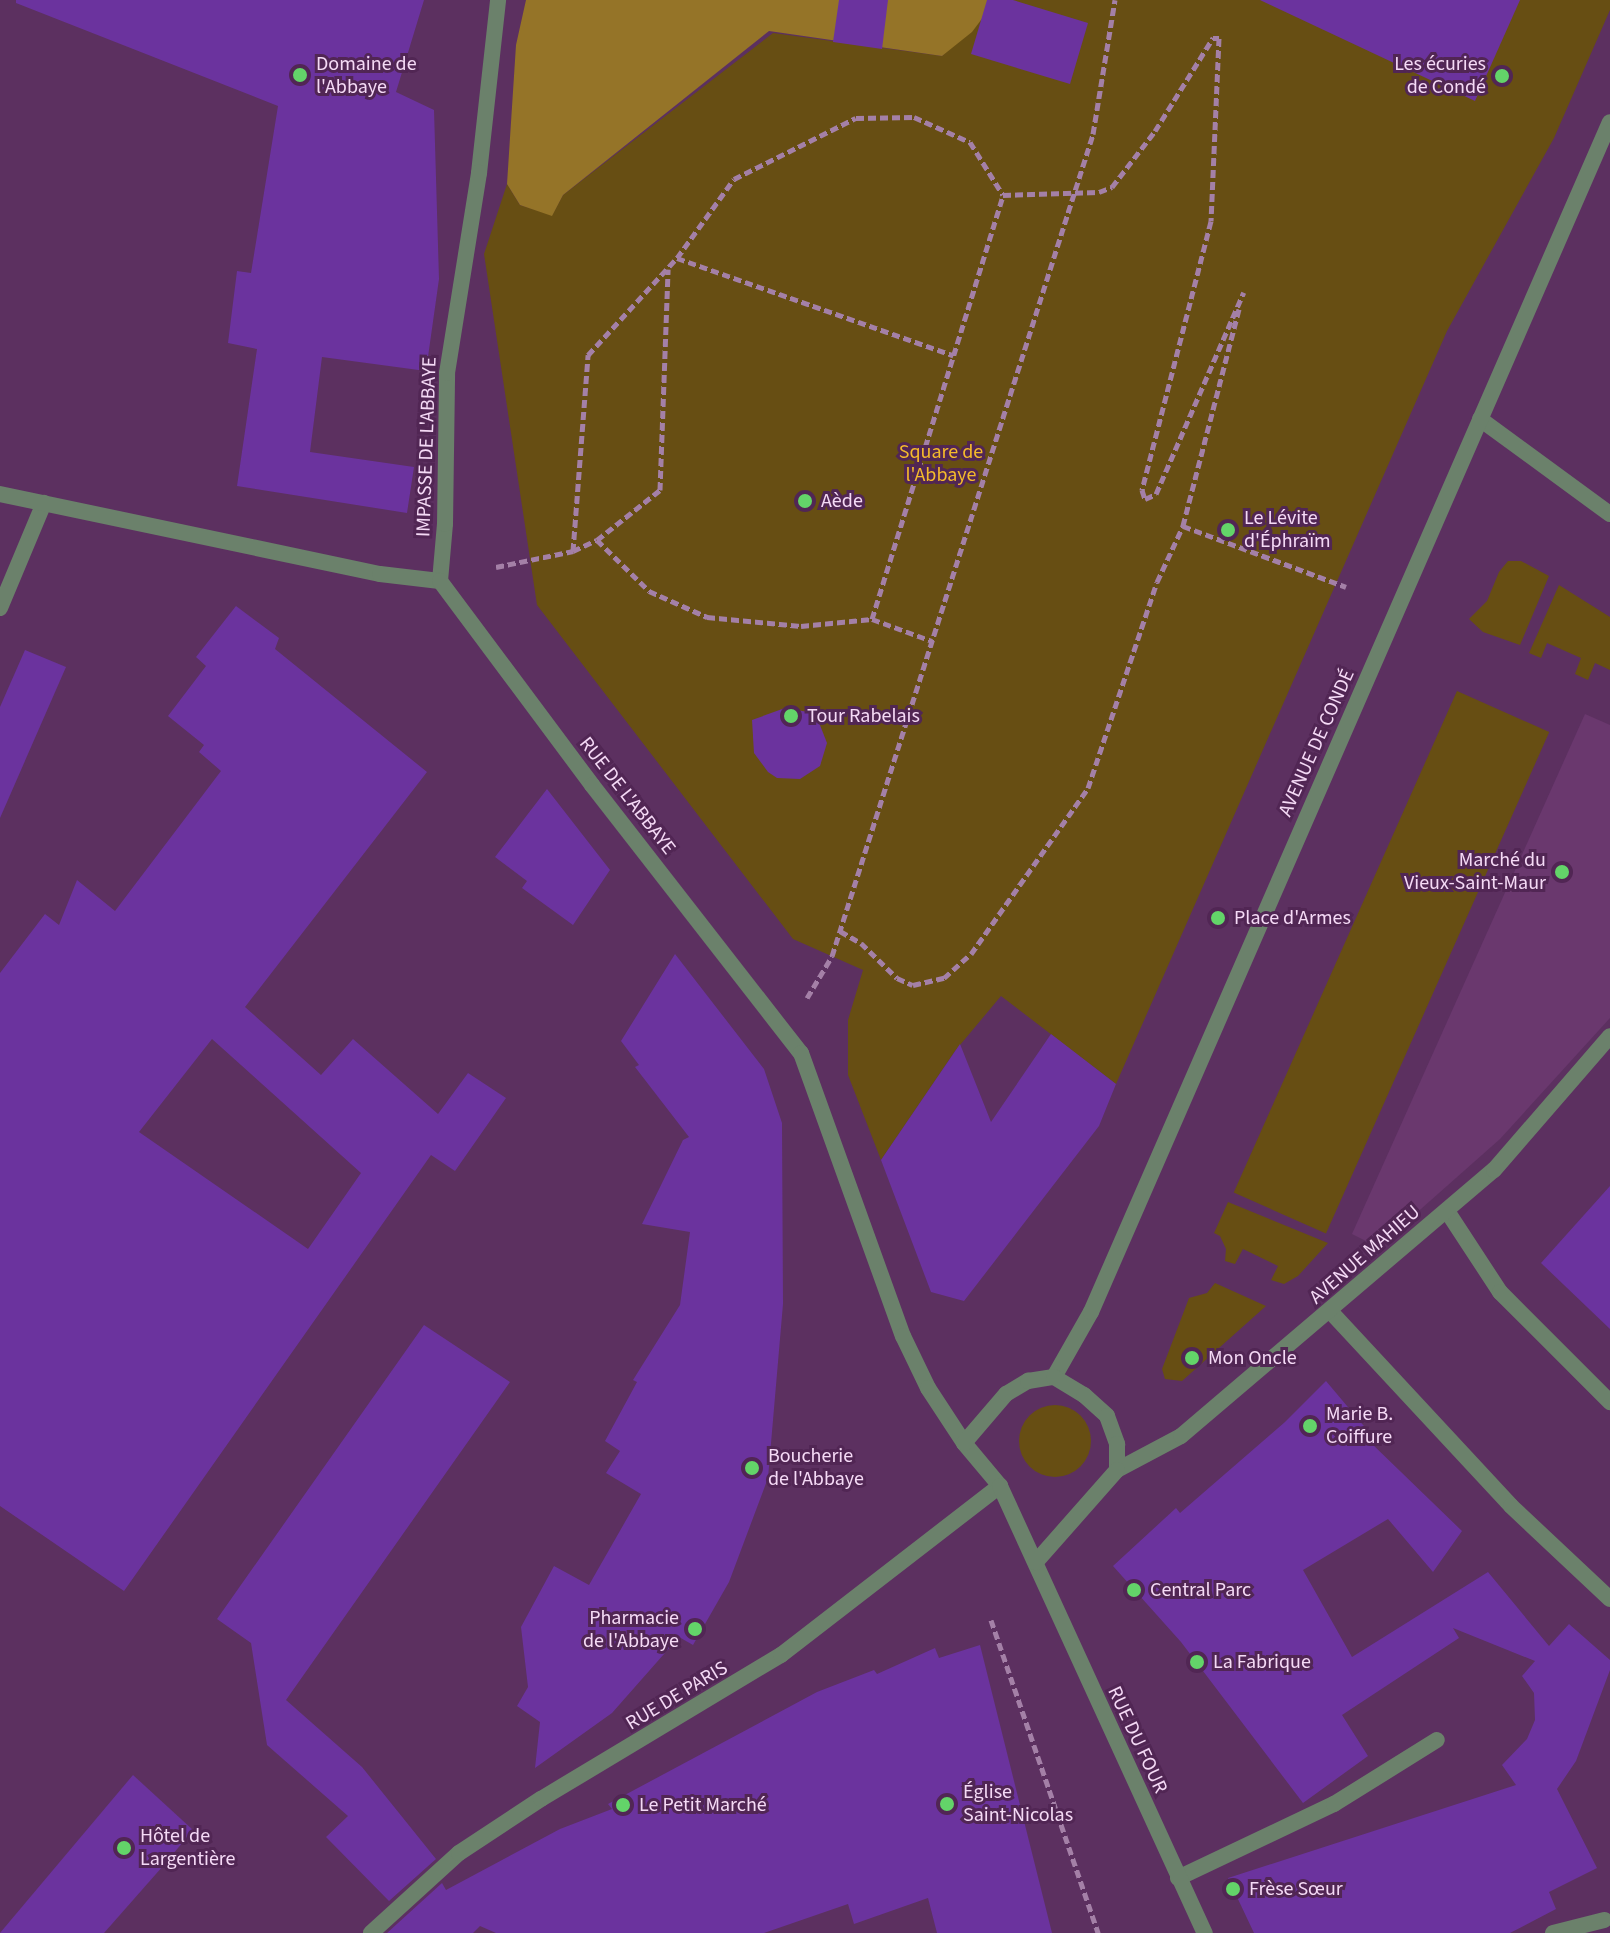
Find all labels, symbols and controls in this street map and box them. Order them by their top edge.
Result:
place label: Domaine de l'Abbaye [316,52,417,99]
place label: Les écuries de Condé [1394,52,1486,99]
marker: Domaine de l'Abbaye [291,66,309,84]
marker: Les écuries de Condé [1493,67,1511,85]
street label: IMPASSE DE L'ABBAYE [412,356,442,538]
park label: Square de l'Abbaye [899,440,983,487]
place label: Aède [821,489,863,513]
marker: Aède [796,492,814,510]
place label: Le Lévite d'Éphraïm [1244,506,1331,553]
marker: Le Lévite d'Éphraïm [1219,521,1237,539]
street label: AVENUE DE CONDÉ [1274,666,1360,820]
place label: Tour Rabelais [807,704,920,728]
marker: Tour Rabelais [782,707,800,725]
street label: RUE DE L'ABBAYE [574,732,680,860]
place label: Marché du Vieux-Saint-Maur [1404,848,1546,895]
marker: Marché du Vieux-Saint-Maur [1553,863,1571,881]
place label: Place d'Armes [1234,906,1351,930]
marker: Place d'Armes [1209,909,1227,927]
street label: AVENUE MAHIEU [1305,1200,1425,1310]
place label: Mon Oncle [1208,1346,1297,1370]
marker: Mon Oncle [1183,1349,1201,1367]
place label: Marie B. Coiffure [1326,1402,1393,1449]
marker: Marie B. Coiffure [1301,1417,1319,1435]
place label: Boucherie de l'Abbaye [768,1444,864,1491]
marker: Boucherie de l'Abbaye [743,1459,761,1477]
place label: Central Parc [1150,1578,1251,1602]
marker: Central Parc [1125,1581,1143,1599]
place label: Pharmacie de l'Abbaye [583,1606,679,1653]
marker: Pharmacie de l'Abbaye [686,1620,704,1638]
place label: La Fabrique [1213,1650,1311,1674]
marker: La Fabrique [1188,1653,1206,1671]
street label: RUE DE PARIS [622,1656,732,1736]
street label: RUE DU FOUR [1102,1683,1172,1797]
place label: Église Saint-Nicolas [963,1780,1073,1827]
place label: Le Petit Marché [639,1793,767,1817]
marker: Église Saint-Nicolas [938,1795,956,1813]
marker: Le Petit Marché [614,1796,632,1814]
place label: Hôtel de Largentière [140,1824,235,1871]
marker: Hôtel de Largentière [115,1839,133,1857]
place label: Frèse Sœur [1249,1877,1343,1901]
marker: Frèse Sœur [1224,1880,1242,1898]

